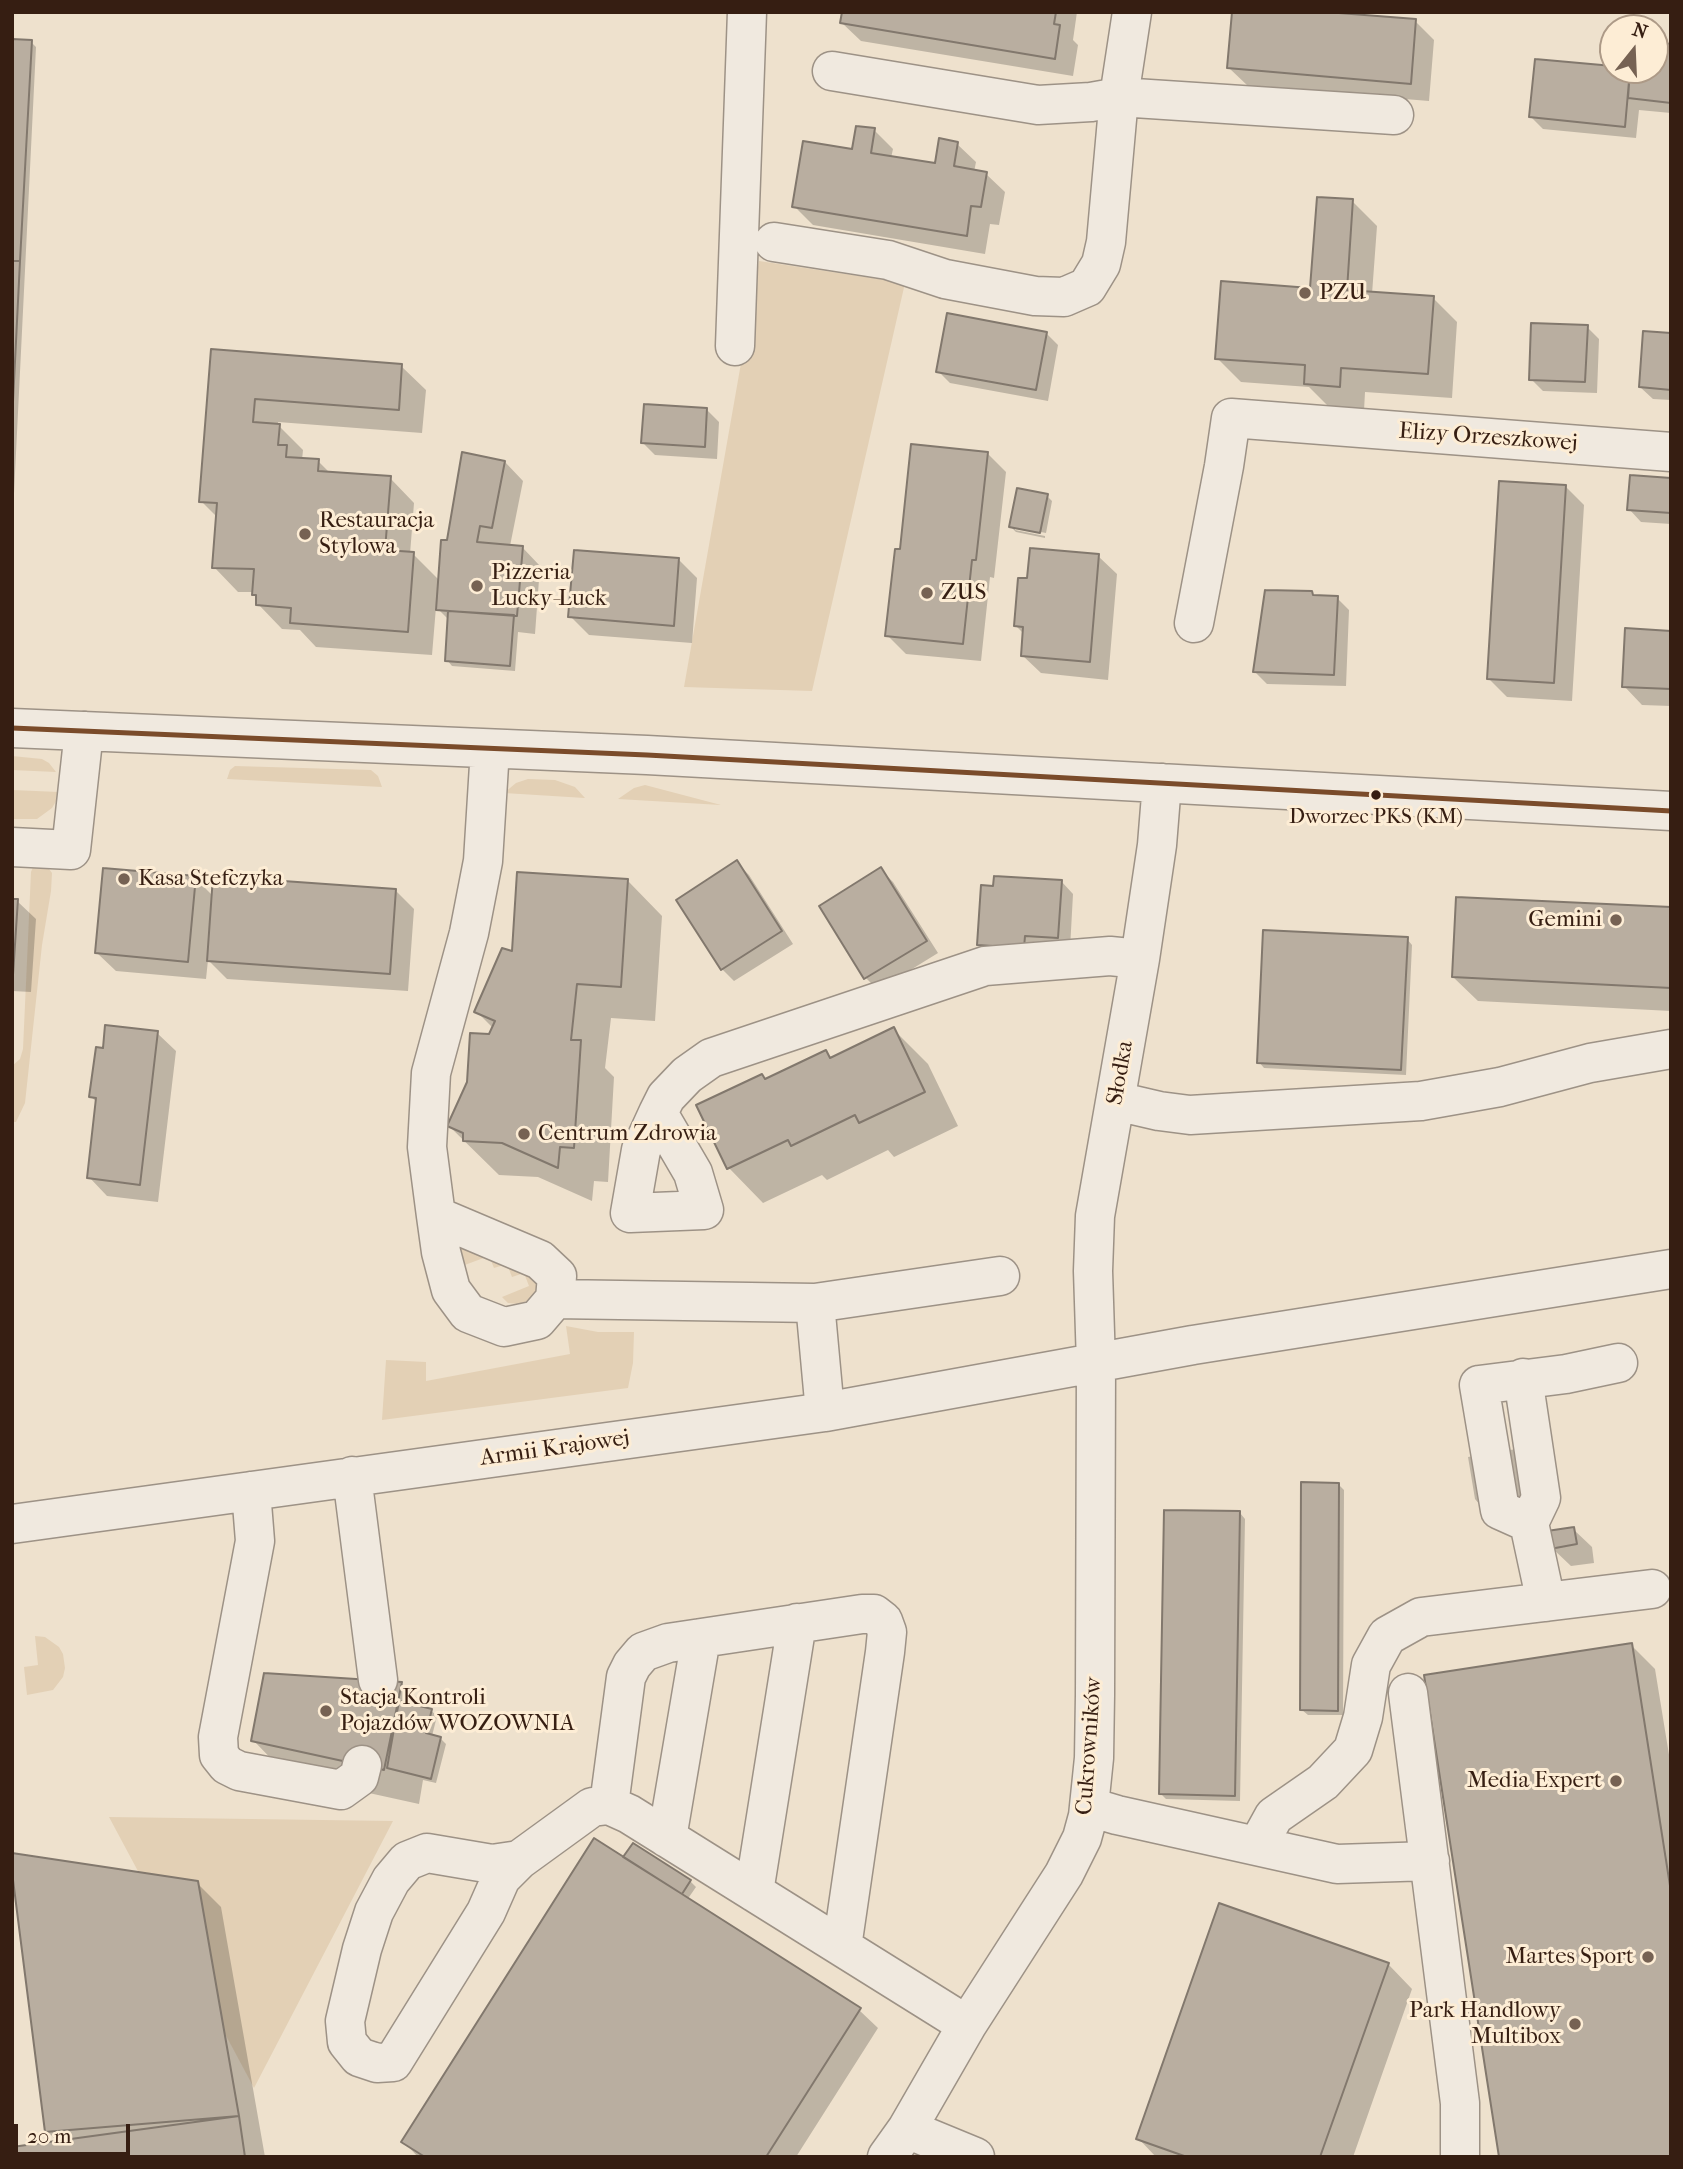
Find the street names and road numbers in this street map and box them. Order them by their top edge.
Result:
street label: Elizy Orzeszkowej [1398,418,1578,458]
street label: Słodka [1102,1039,1140,1107]
street label: Armii Krajowej [479,1425,631,1473]
street label: Cukrowników [1071,1676,1109,1816]

